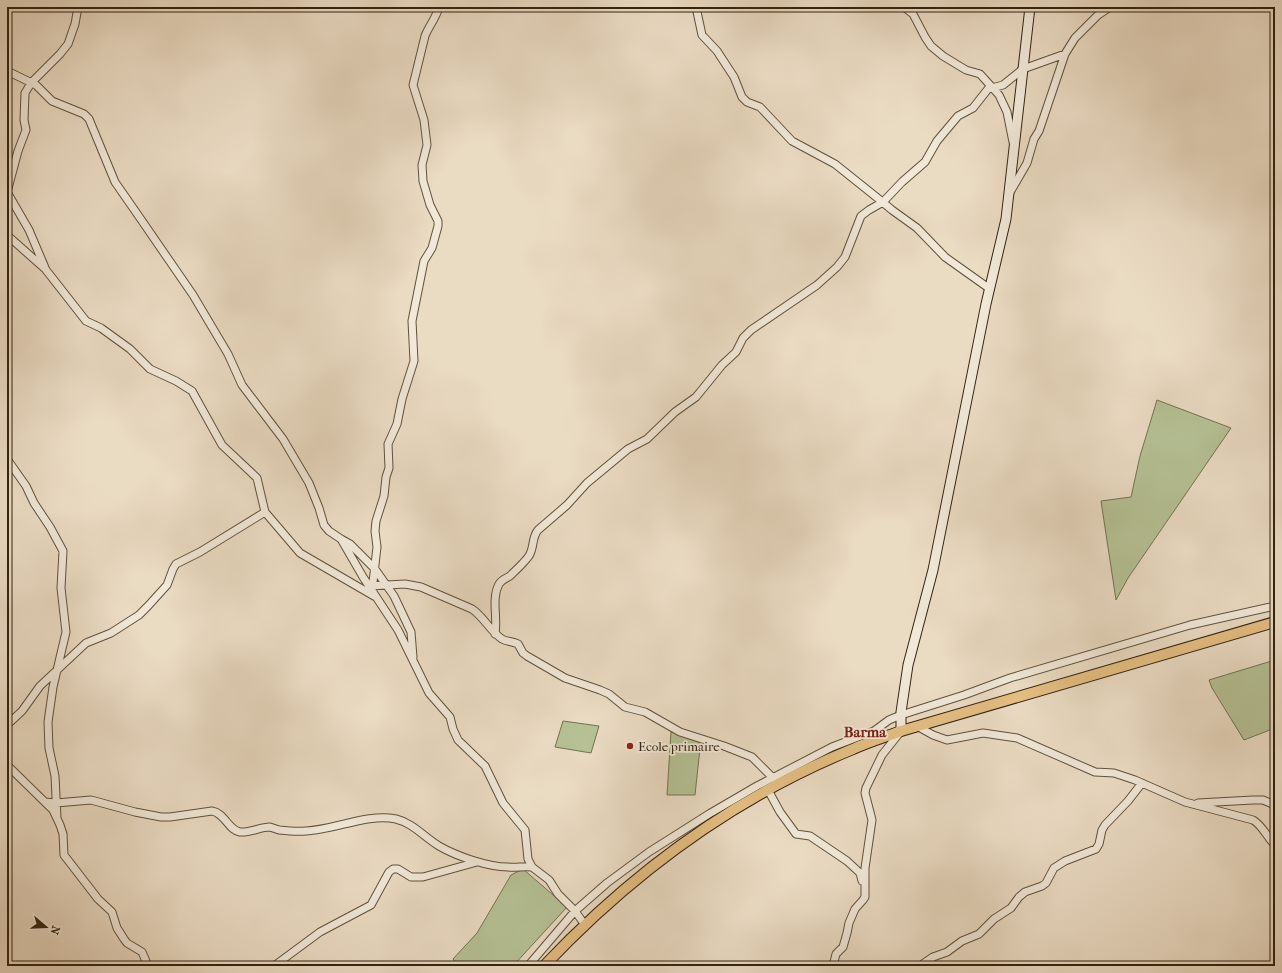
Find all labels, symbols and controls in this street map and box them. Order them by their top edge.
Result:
district label: Barma [844,723,887,741]
place label: Ecole primaire [638,739,720,754]
marker: Ecole primaire [625,741,635,751]
north arrow [26,907,66,947]
text: N [47,924,62,937]

